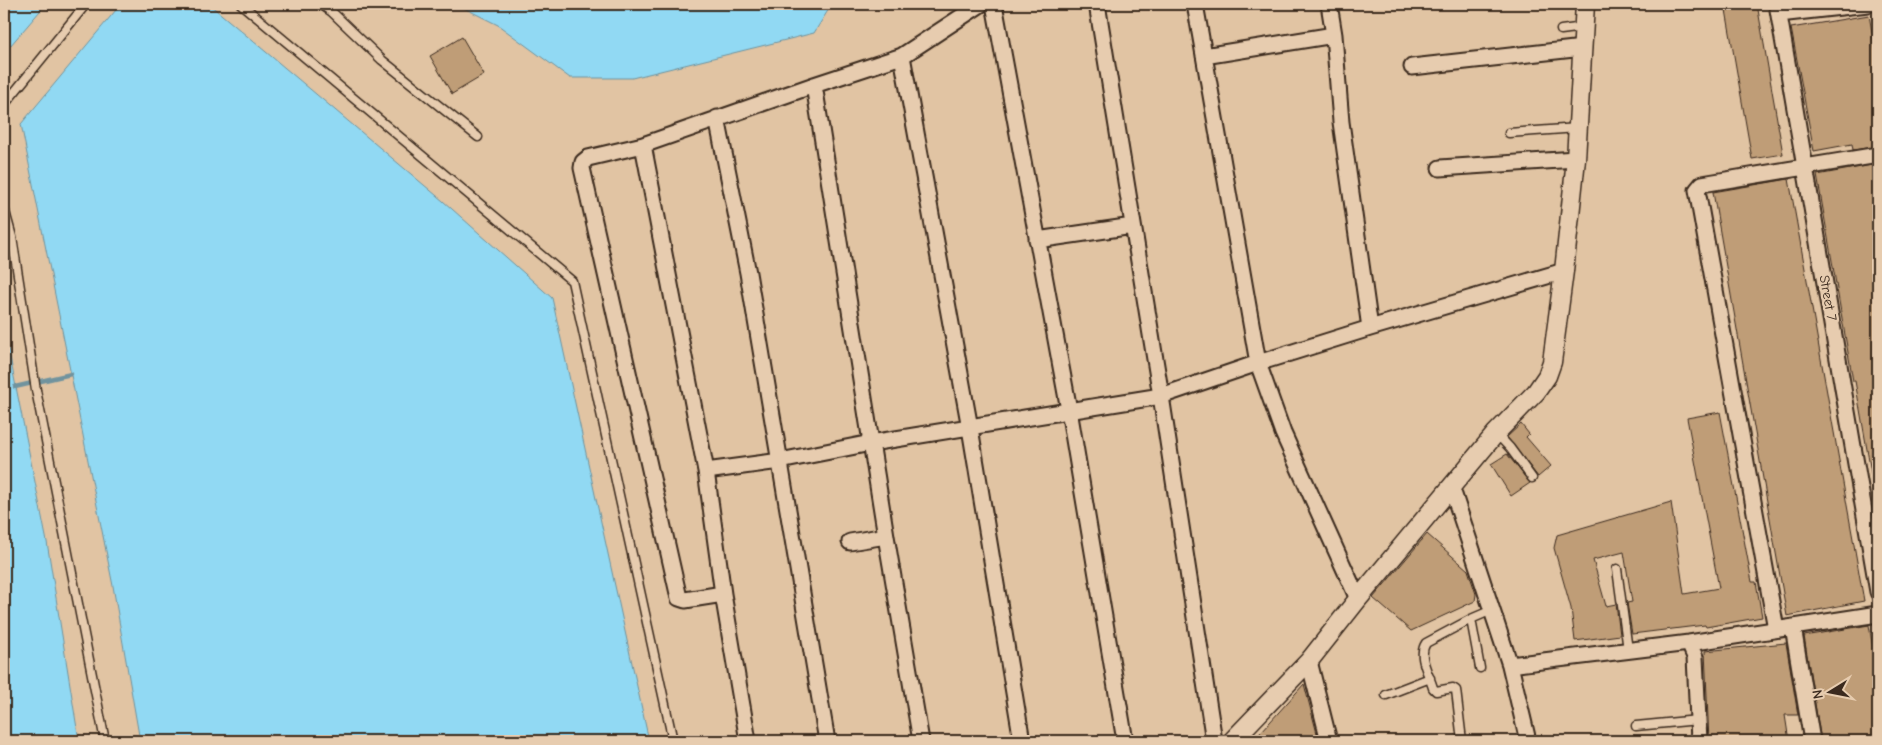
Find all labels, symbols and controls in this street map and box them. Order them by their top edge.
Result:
street label: Street 7 [1816,274,1840,323]
north arrow [1804,668,1854,718]
text: N [1809,688,1827,700]

